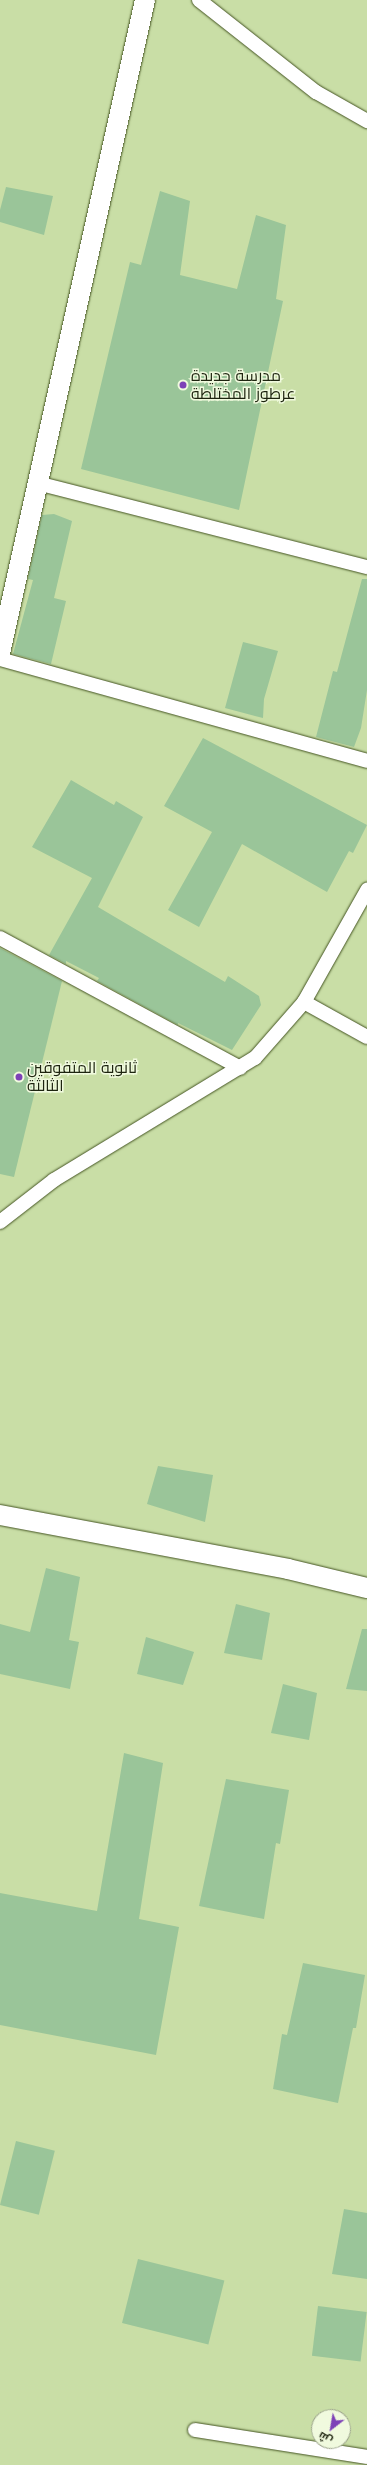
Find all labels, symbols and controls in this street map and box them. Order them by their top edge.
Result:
place label: مدرسة جديدة عرطوز المختلطة [191,366,295,404]
marker: مدرسة جديدة عرطوز المختلطة [178,380,188,390]
place label: ثانوية المتفوقين الثالثة [27,1058,137,1096]
marker: ثانوية المتفوقين الثالثة [14,1072,24,1082]
north arrow [311,2409,351,2449]
text: ش [315,2428,336,2449]

